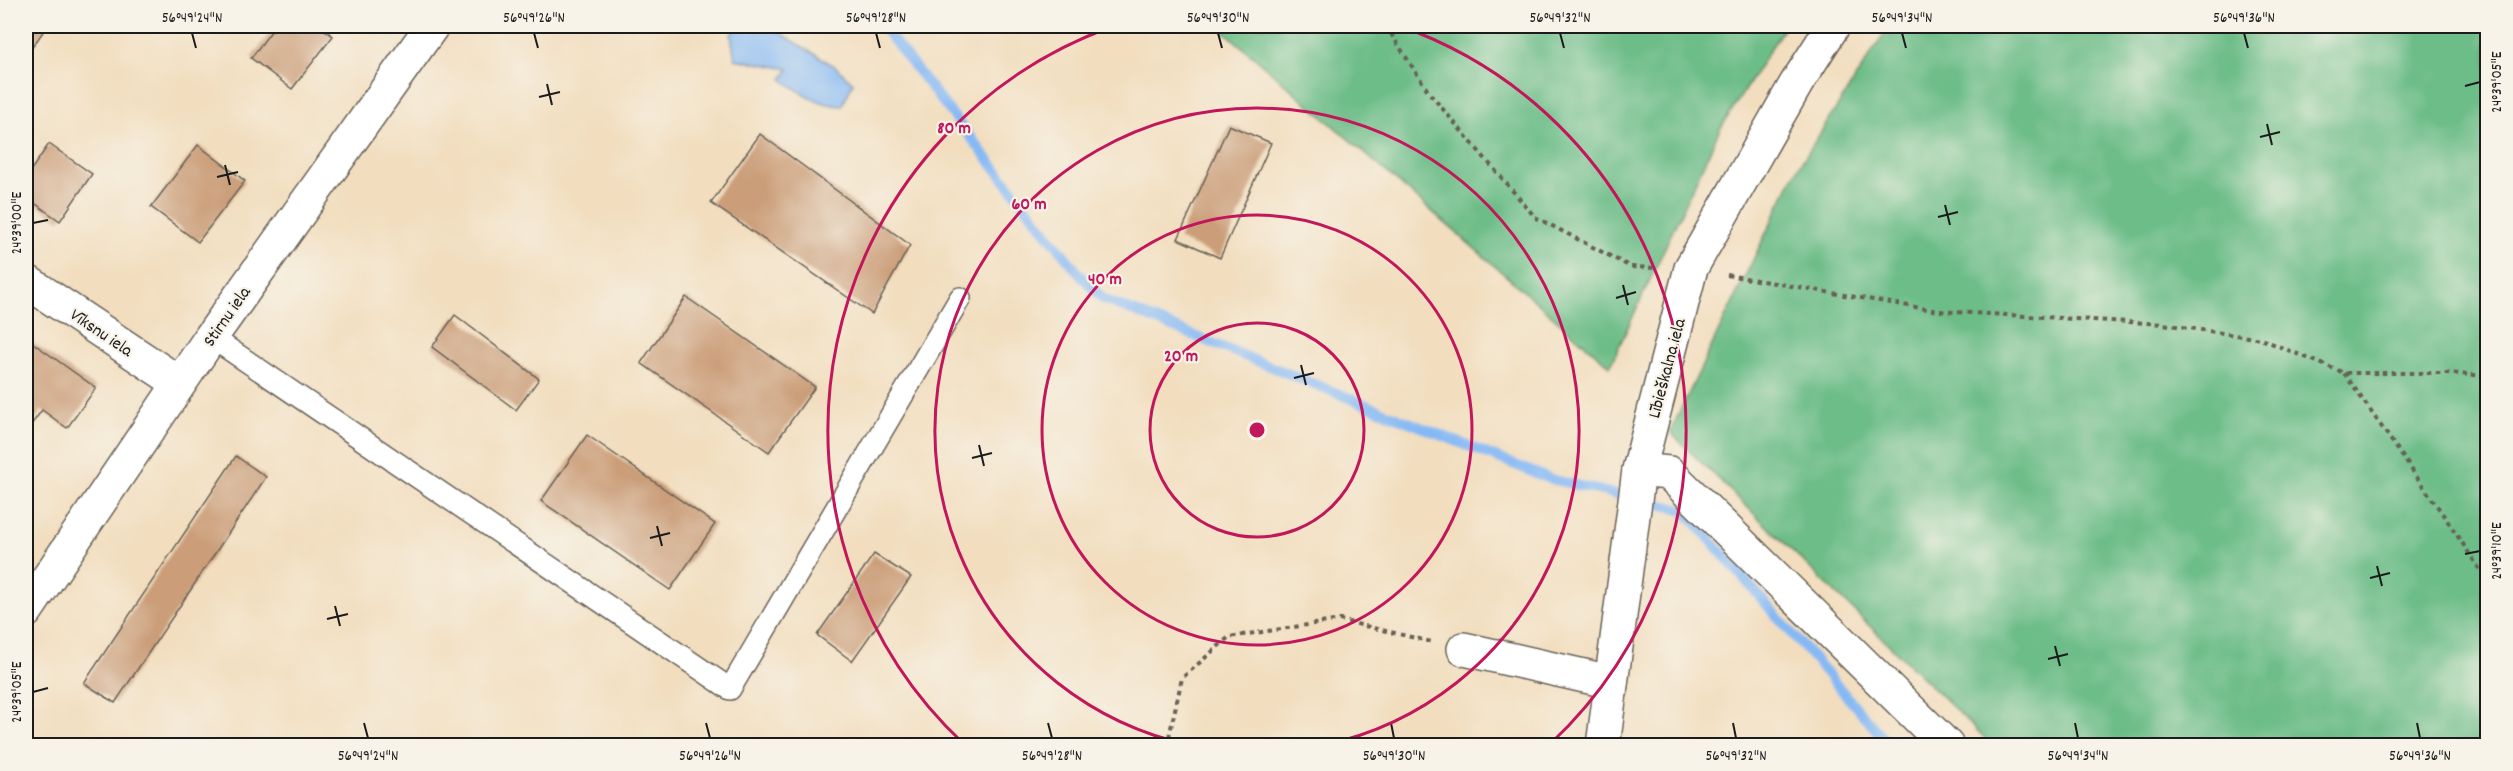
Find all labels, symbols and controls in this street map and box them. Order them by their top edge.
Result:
text: 56°49'24"N [162,8,222,30]
text: 56°49'26"N [503,8,565,30]
text: 56°49'28"N [846,8,906,30]
text: 56°49'30"N [1187,8,1249,30]
text: 56°49'32"N [1529,8,1591,30]
text: 56°49'34"N [1872,8,1932,30]
text: 56°49'36"N [2213,8,2275,30]
text: 24°39'05"E [2487,51,2509,113]
text: 80 m [937,117,971,142]
text: 24°39'00"E [7,192,29,254]
text: 60 m [1011,193,1047,218]
text: 40 m [1088,268,1122,293]
street label: Stirnu iela [198,282,258,353]
street label: Vīksnu iela [64,304,138,365]
street label: Lībieškalna iela [1643,315,1694,421]
text: 20 m [1164,345,1198,370]
centre of rings [1247,420,1267,440]
text: 24°39'10"E [2487,522,2509,580]
text: 24°39'05"E [7,661,29,723]
text: 56°49'24"N [338,746,398,768]
text: 56°49'26"N [679,746,741,768]
text: 56°49'28"N [1022,746,1082,768]
text: 56°49'30"N [1363,746,1425,768]
text: 56°49'32"N [1705,746,1767,768]
text: 56°49'34"N [2048,746,2108,768]
text: 56°49'36"N [2389,746,2451,768]

